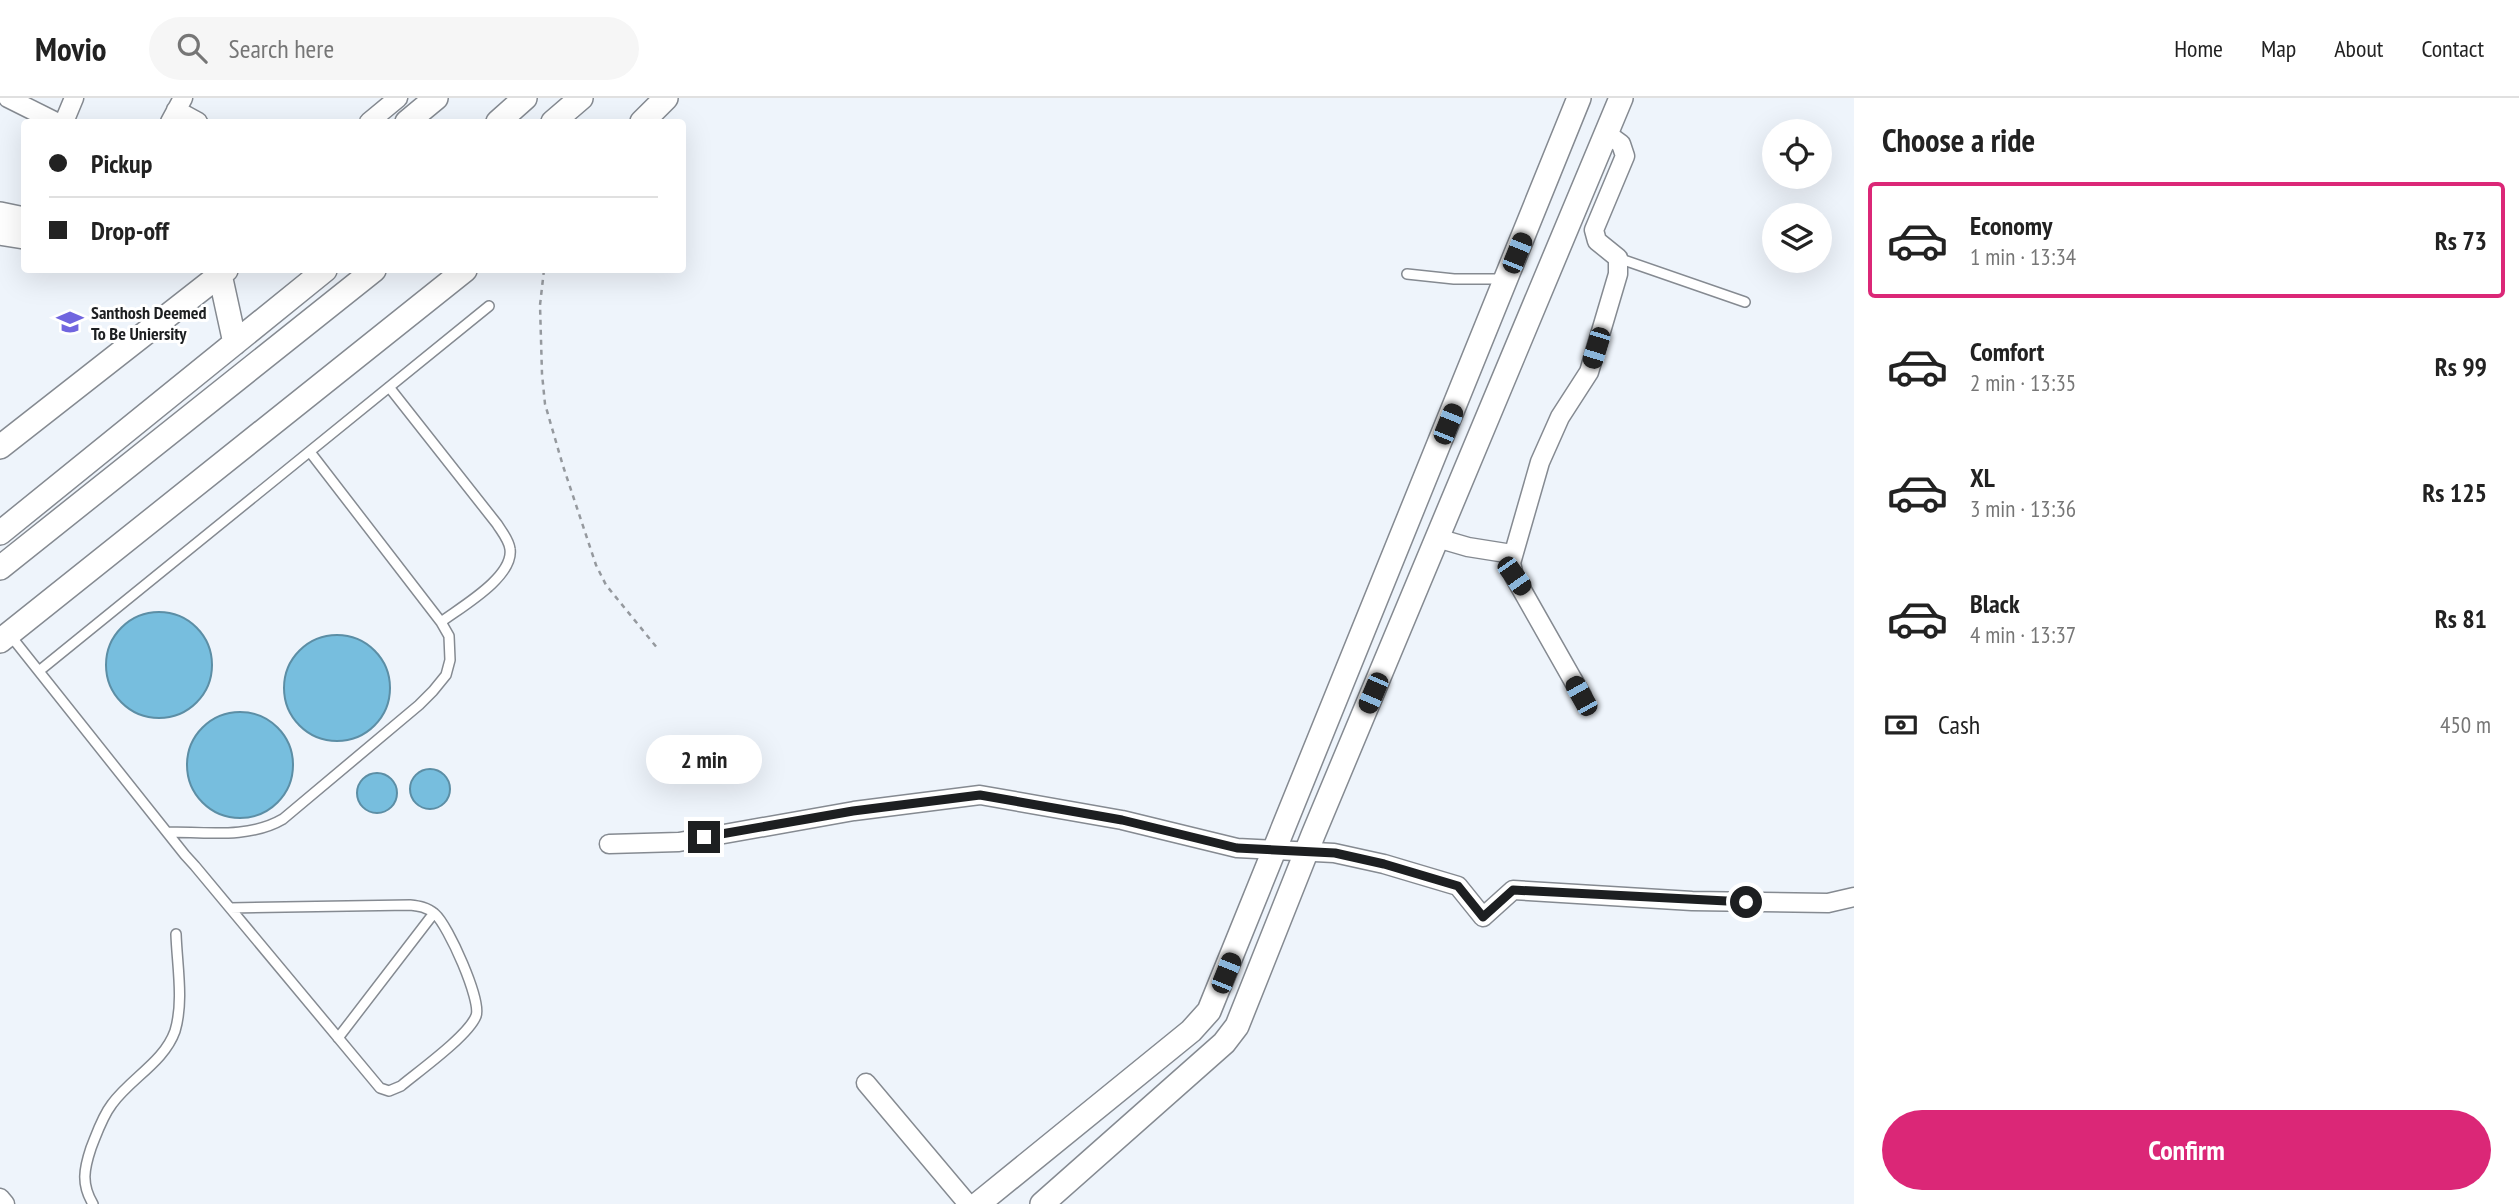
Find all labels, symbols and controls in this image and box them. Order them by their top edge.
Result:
search box [149,17,639,80]
text: Movio [35,27,107,70]
icon: search [173,29,211,67]
text: Search here [229,32,334,65]
text: Home [2174,33,2223,64]
text: Map [2261,33,2296,64]
text: About [2334,33,2383,64]
text: Contact [2421,33,2484,64]
map controls [1762,119,1832,273]
button: locate [1762,119,1832,189]
text: Choose a ride [1882,119,2035,161]
text: Pickup [91,147,152,180]
button: layers [1762,203,1832,273]
icon: car [1886,209,1949,272]
text: Economy [1970,209,2052,242]
text: Drop-off [91,214,169,247]
text: Rs 73 [2435,224,2487,257]
car [1500,230,1535,276]
text: 1 min · 13:34 [1970,242,2076,271]
place label: Santhosh Deemed To Be Uniersity [91,301,207,345]
school or university icon: Santhosh Deemed To Be Uniersity [55,307,85,337]
car [1580,325,1613,371]
icon: car [1886,335,1949,398]
text: Comfort [1970,335,2044,368]
text: Rs 99 [2435,350,2487,383]
text: 2 min · 13:35 [1970,368,2076,397]
car [1431,401,1466,447]
icon: car [1886,461,1949,524]
text: XL [1970,461,1995,494]
text: Rs 125 [2422,476,2487,509]
text: 3 min · 13:36 [1970,494,2076,523]
car [1494,553,1535,599]
icon: car [1886,587,1949,650]
text: Black [1970,587,2020,620]
text: Rs 81 [2435,602,2487,635]
text: 4 min · 13:37 [1970,620,2076,649]
car [1356,670,1391,716]
car [1562,673,1601,719]
icon: cash [1882,706,1920,744]
text: Cash [1938,708,1980,741]
text: 450 m [2440,710,2491,739]
callout: 2 min [646,736,762,784]
text: 2 min [681,745,727,774]
route end [688,821,720,853]
route start [1730,886,1762,918]
car [1209,950,1244,996]
button: Confirm [1882,1110,2491,1190]

